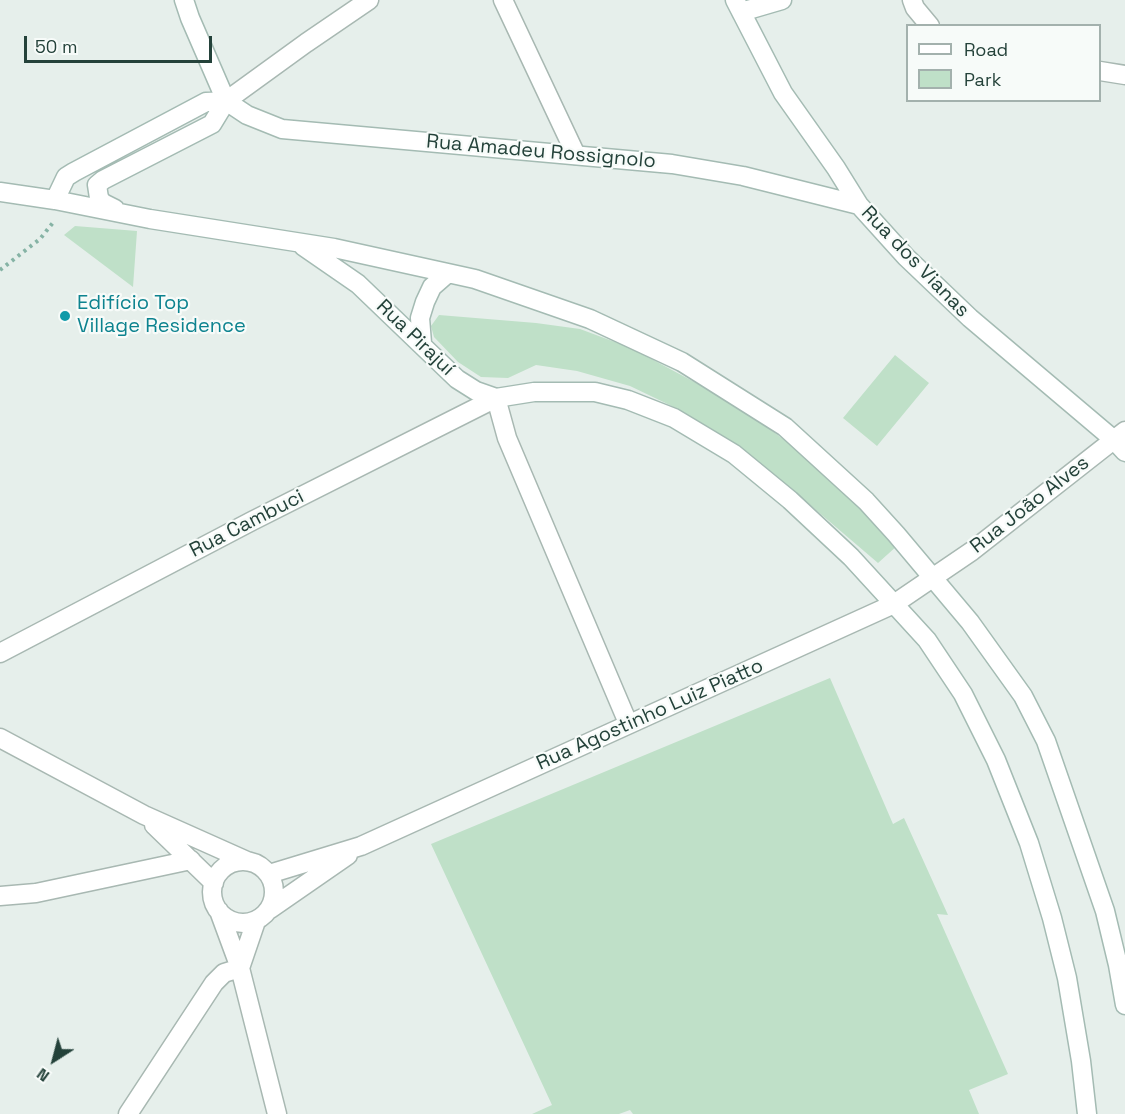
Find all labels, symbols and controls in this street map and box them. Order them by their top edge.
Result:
scale bar [27,24,214,62]
legend [906,24,1101,102]
text: 50 m [35,35,77,58]
text: Road [964,38,1008,61]
text: Park [964,68,1001,91]
street label: Rua Amadeu Rossignolo [425,130,657,174]
street label: Rua dos Vianas [856,201,974,323]
place label: Edifício Top Village Residence [77,292,246,339]
street label: Rua Pirajuí [371,295,459,381]
marker: Edifício Top Village Residence [58,309,72,323]
street label: Rua João Alves [966,451,1094,559]
street label: Rua Cambuci [186,485,308,563]
street label: Rua Agostinho Luiz Piatto [533,654,767,776]
north arrow [24,1030,84,1090]
text: N [33,1063,54,1087]

